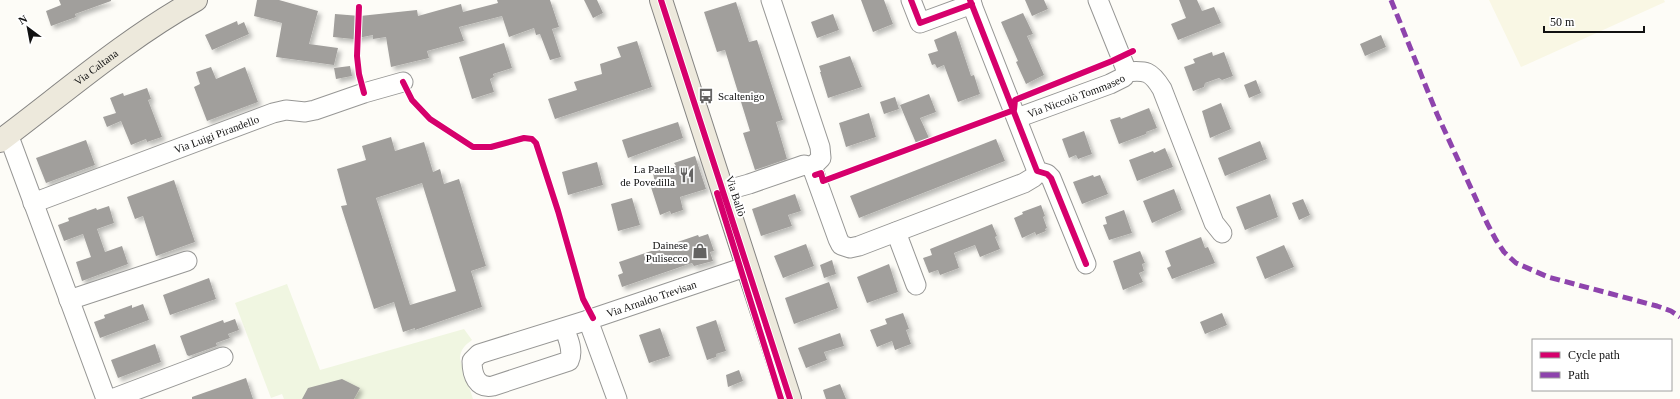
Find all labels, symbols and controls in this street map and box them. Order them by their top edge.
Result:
north arrow [8,8,48,48]
scale bar [1544,8,1644,34]
text: N [16,12,29,27]
text: 50 m [1550,15,1575,29]
street label: Via Caltana [72,47,120,88]
street label: Via Niccolò Tommaseo [1025,71,1127,120]
bus stop icon: Scaltenigo [697,87,715,105]
place label: Scaltenigo [718,90,765,102]
street label: Via Luigi Pirandello [172,113,261,156]
place label: La Paella de Povedilla [620,163,675,188]
restaurant icon: La Paella de Povedilla [678,166,696,184]
street label: Via Ballò [724,174,748,218]
place label: Dainese Pulisecco [646,239,688,264]
shop icon: Dainese Pulisecco [691,242,709,260]
street label: Via Arnaldo Trevisan [605,278,698,319]
legend [1532,339,1672,391]
text: Cycle path [1568,348,1620,362]
text: Path [1568,368,1589,382]

